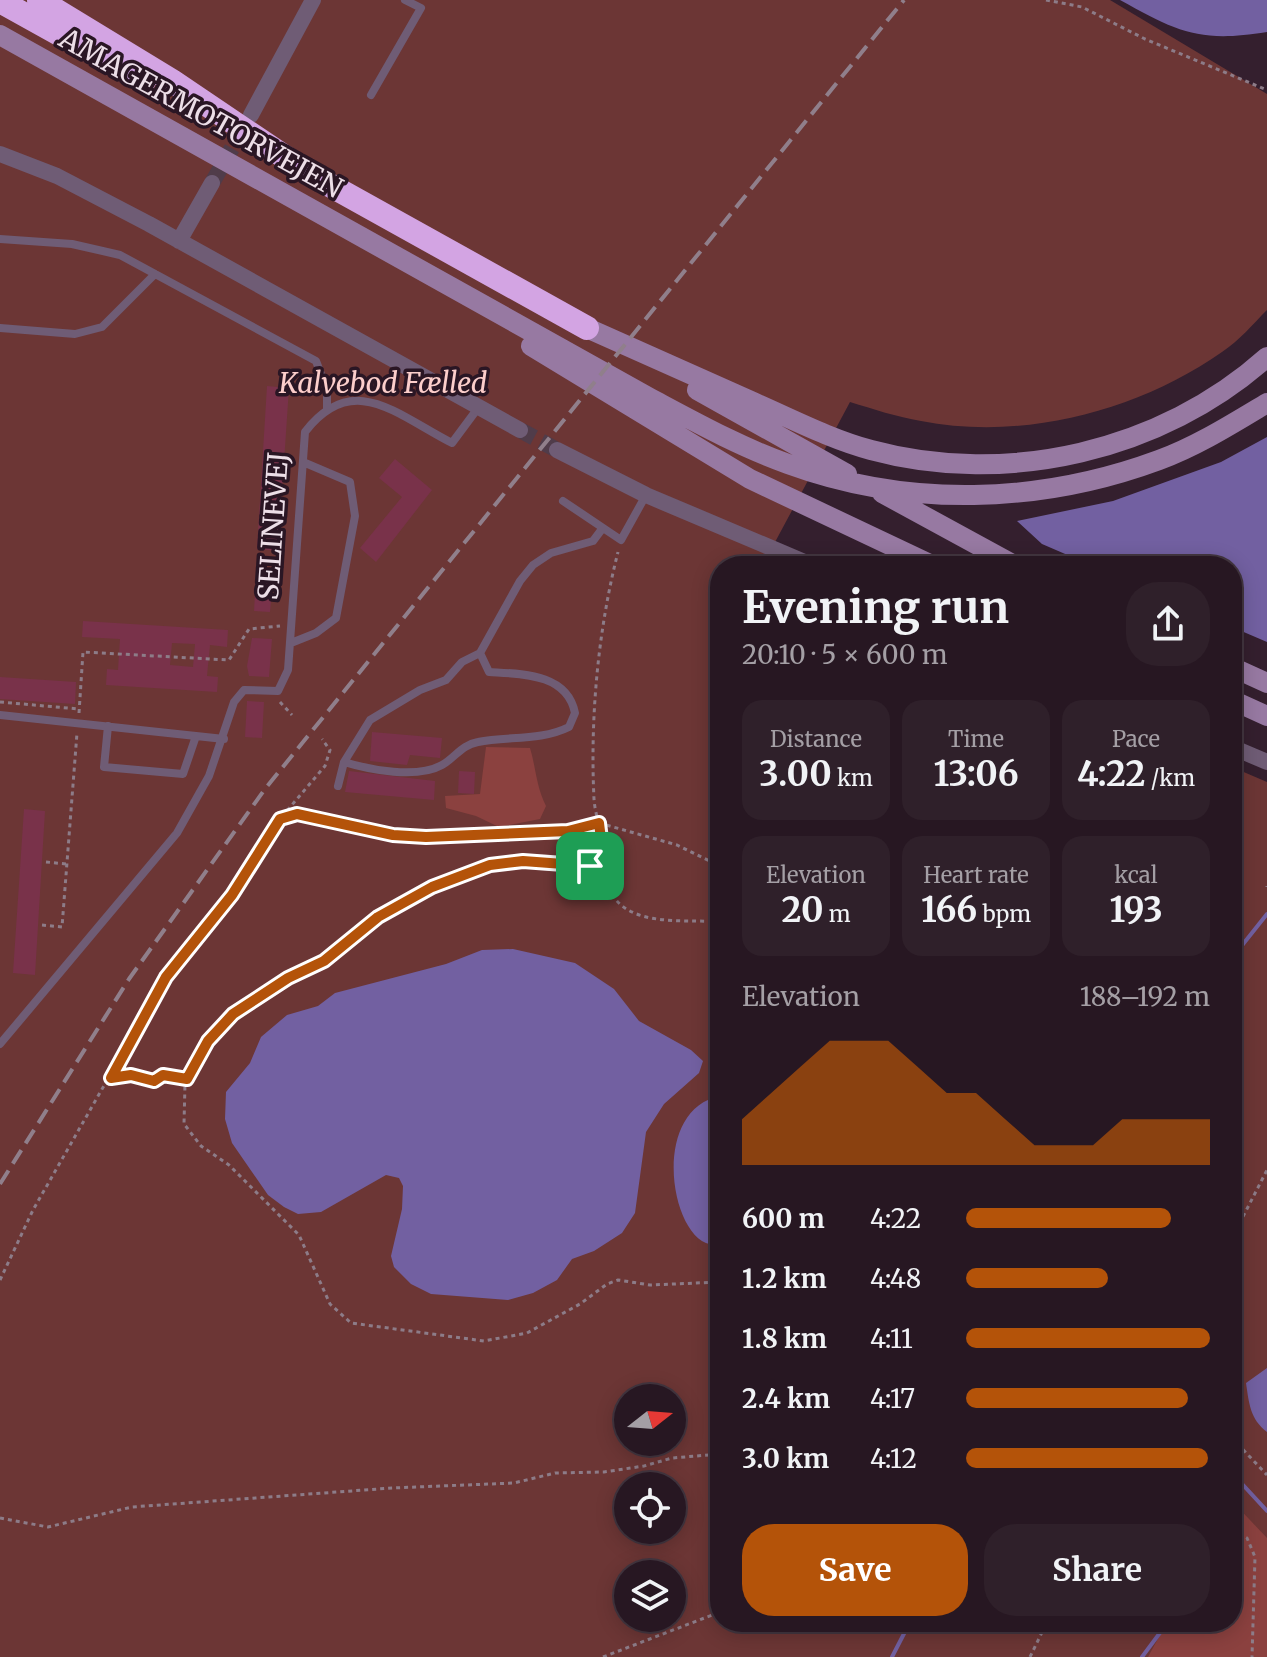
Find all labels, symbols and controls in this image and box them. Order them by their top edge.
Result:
street label: AMAGERMOTORVEJEN [52,20,349,206]
park label: Kalvebod Fælled [278,365,487,401]
street label: SELINEVEJ [250,451,296,601]
text: Evening run [742,580,1009,635]
button: share [1126,582,1210,666]
text: 20:10 · 5 × 600 m [742,638,947,671]
text: Distance [770,725,862,753]
text: Time [948,725,1004,753]
text: Pace [1112,725,1160,753]
text: 3.00 [759,753,832,795]
text: 13:06 [933,753,1019,795]
text: 4:22 [1077,753,1146,795]
text: km [832,764,873,792]
text: /km [1146,764,1195,792]
pin [556,832,624,900]
icon: arrive [568,844,612,888]
text: Elevation [766,861,866,889]
text: Heart rate [923,861,1029,889]
text: kcal [1114,861,1158,889]
text: 20 [781,889,823,931]
text: 166 [921,889,977,931]
text: 193 [1109,889,1163,931]
text: m [823,900,851,928]
text: bpm [977,900,1031,928]
text: Elevation [742,980,860,1013]
text: 188–192 m [1080,980,1210,1013]
text: 600 m [742,1202,825,1235]
text: 4:22 [870,1202,921,1235]
text: 1.2 km [742,1262,827,1295]
text: 4:48 [870,1262,921,1295]
text: 1.8 km [742,1322,827,1355]
text: 4:11 [870,1322,913,1355]
text: 2.4 km [742,1382,830,1415]
text: 4:17 [870,1382,915,1415]
north arrow [614,1384,686,1456]
map controls [614,1384,686,1632]
text: 3.0 km [742,1442,829,1475]
text: 4:12 [870,1442,917,1475]
button: locate [614,1472,686,1544]
button: Save [742,1524,968,1616]
button: Share [984,1524,1210,1616]
button: layers [614,1560,686,1632]

